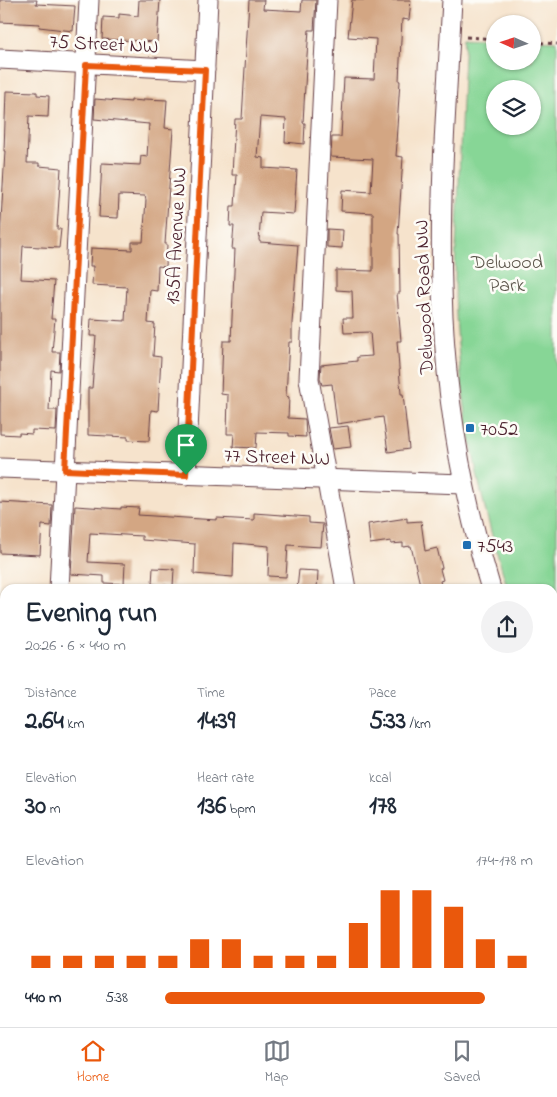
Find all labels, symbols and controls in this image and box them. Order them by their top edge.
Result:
north arrow [486,15,541,70]
map controls [486,15,541,135]
street label: 75 Street NW [49,28,159,63]
button: layers [486,80,541,135]
street label: 135A Avenue NW [159,167,196,305]
street label: Delwood Road NW [408,219,443,376]
park label: Delwood Park [470,249,543,301]
place label: 7052 [480,416,518,445]
marker: 7052 [464,422,476,434]
pin [165,424,207,475]
icon: arrive [172,431,200,459]
street label: 77 Street NW [223,442,330,475]
place label: 7543 [477,533,513,562]
marker: 7543 [461,539,473,551]
text: Evening run [25,594,157,635]
button: share [481,601,533,653]
text: 20:26 · 6 × 440 m [25,634,126,658]
text: Distance [25,683,77,704]
text: Time [197,683,225,704]
text: Pace [369,683,396,704]
text: 2.64 [25,704,64,740]
text: 14:39 [197,704,235,740]
text: 5:33 [369,704,406,740]
text: km [64,714,84,735]
text: /km [406,714,431,735]
text: Elevation [25,768,76,789]
text: Heart rate [197,768,254,789]
text: kcal [369,768,391,789]
text: 30 [25,789,46,825]
text: 136 [197,789,226,825]
text: 178 [369,789,397,825]
text: m [46,799,61,820]
text: bpm [226,799,256,820]
text: Elevation [25,849,84,873]
text: 174–178 m [476,849,533,873]
text: 440 m [25,986,62,1010]
text: 5:38 [105,986,128,1010]
tab: Home [77,1037,109,1088]
tab: Map [263,1037,291,1088]
tab: Saved [444,1037,480,1088]

